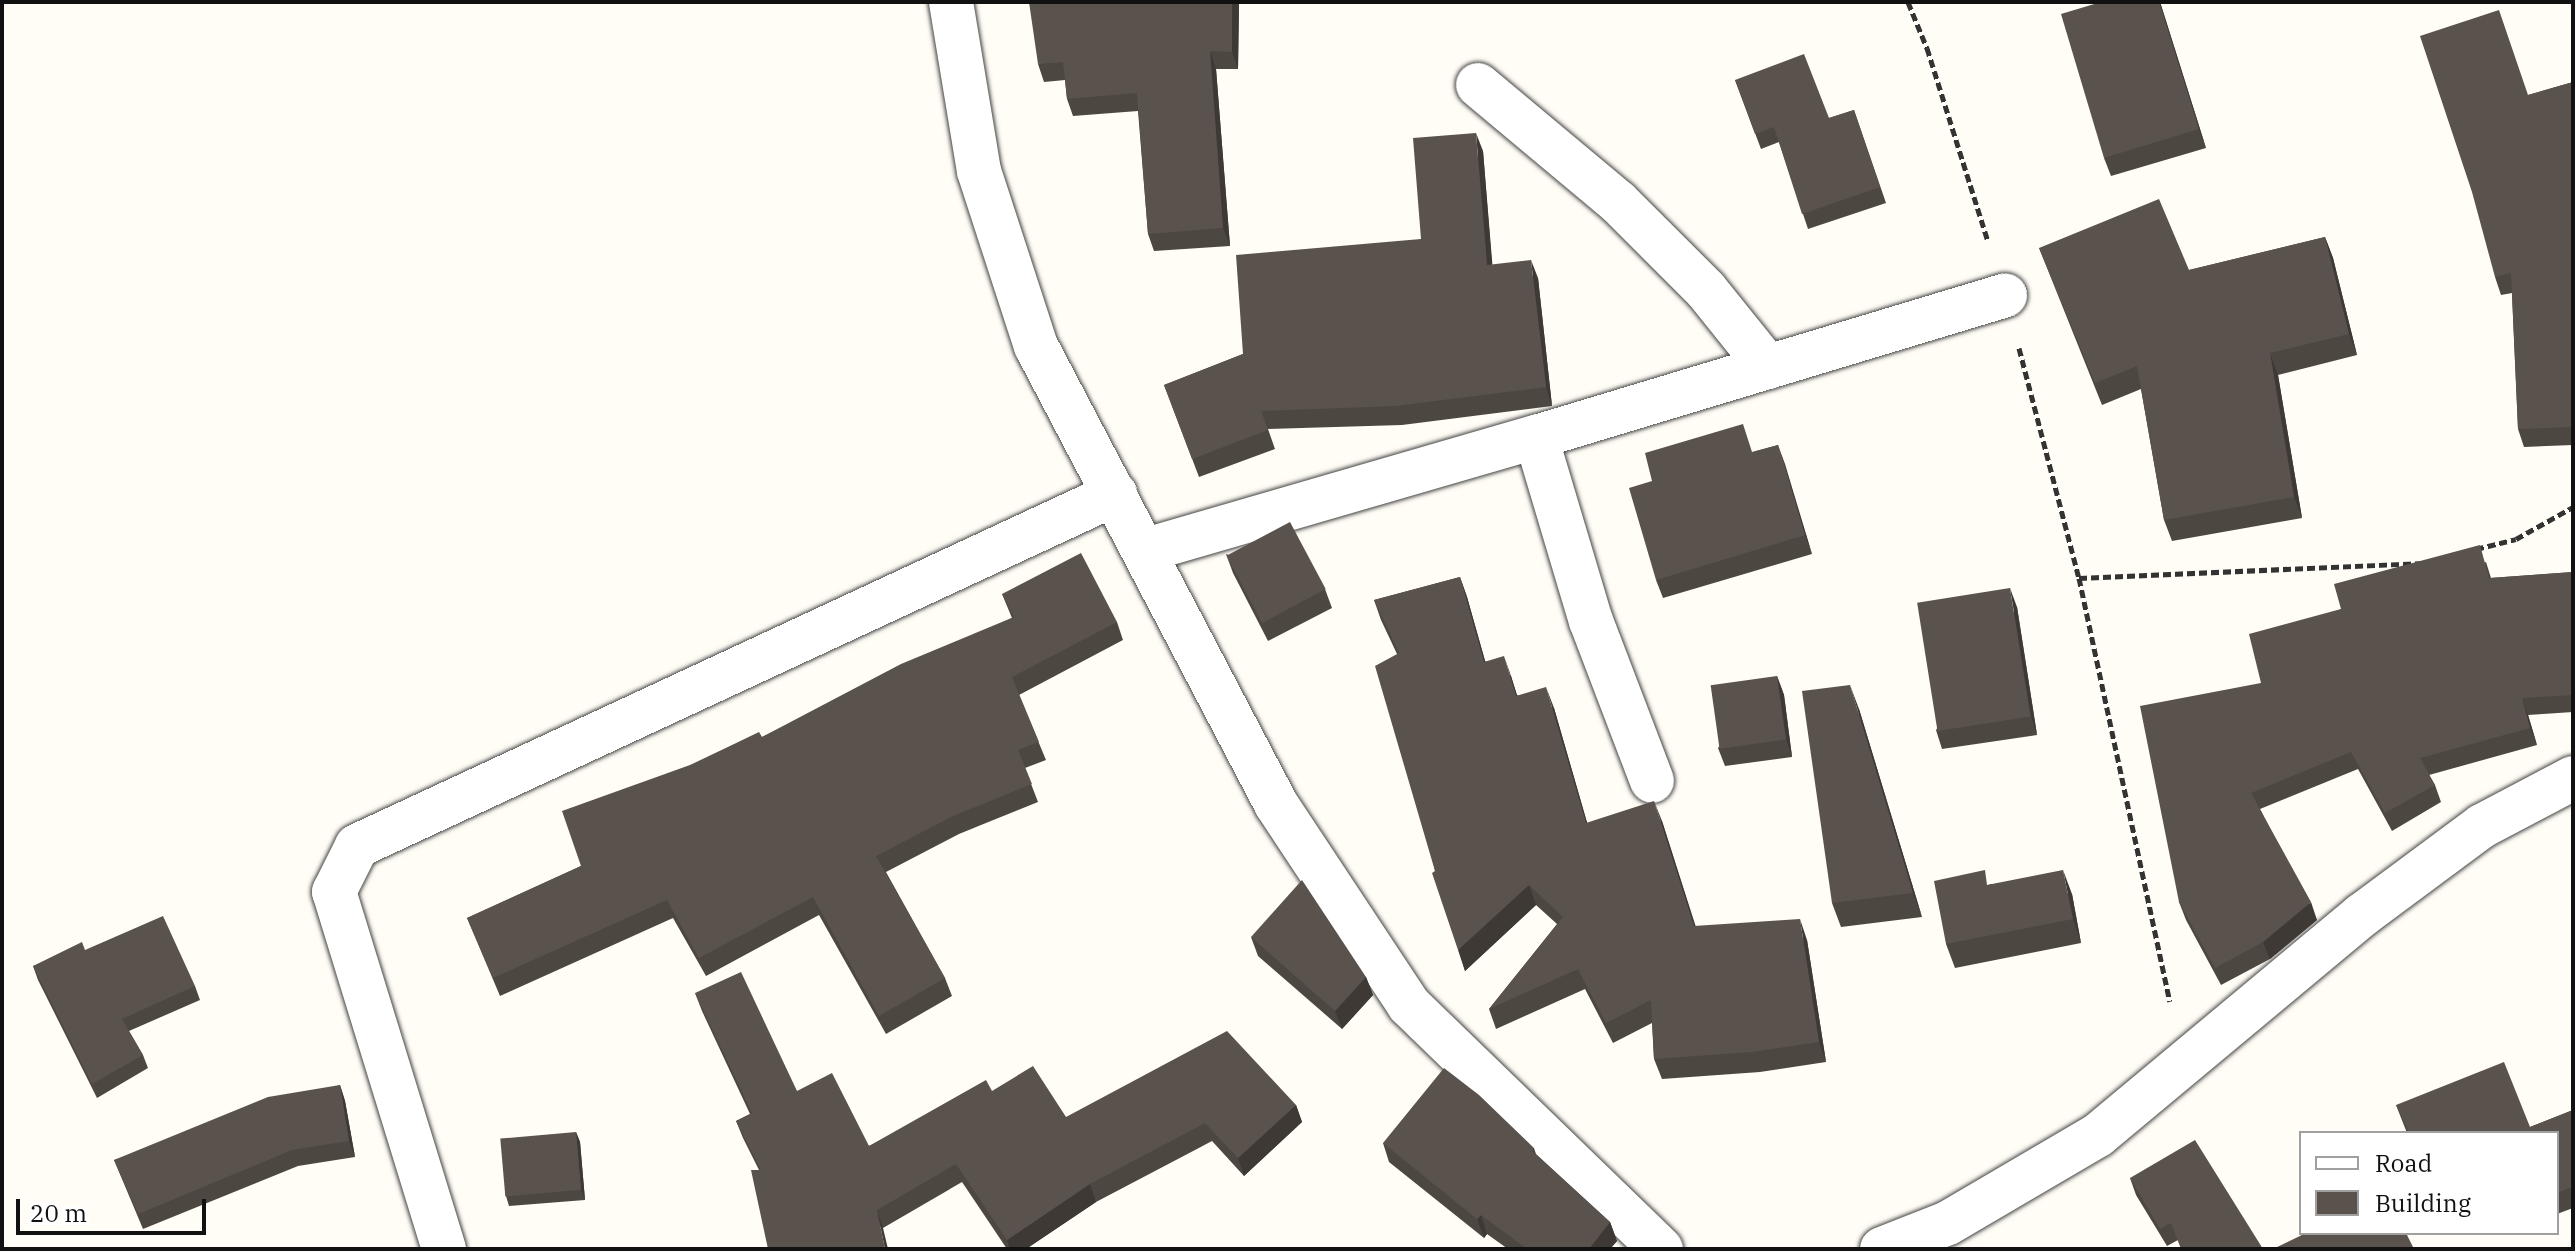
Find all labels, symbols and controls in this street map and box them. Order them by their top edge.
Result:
legend [2299,1131,2559,1235]
text: Road [2375,1147,2432,1179]
scale bar [20,1183,210,1233]
text: Building [2375,1187,2471,1219]
text: 20 m [30,1197,87,1229]

